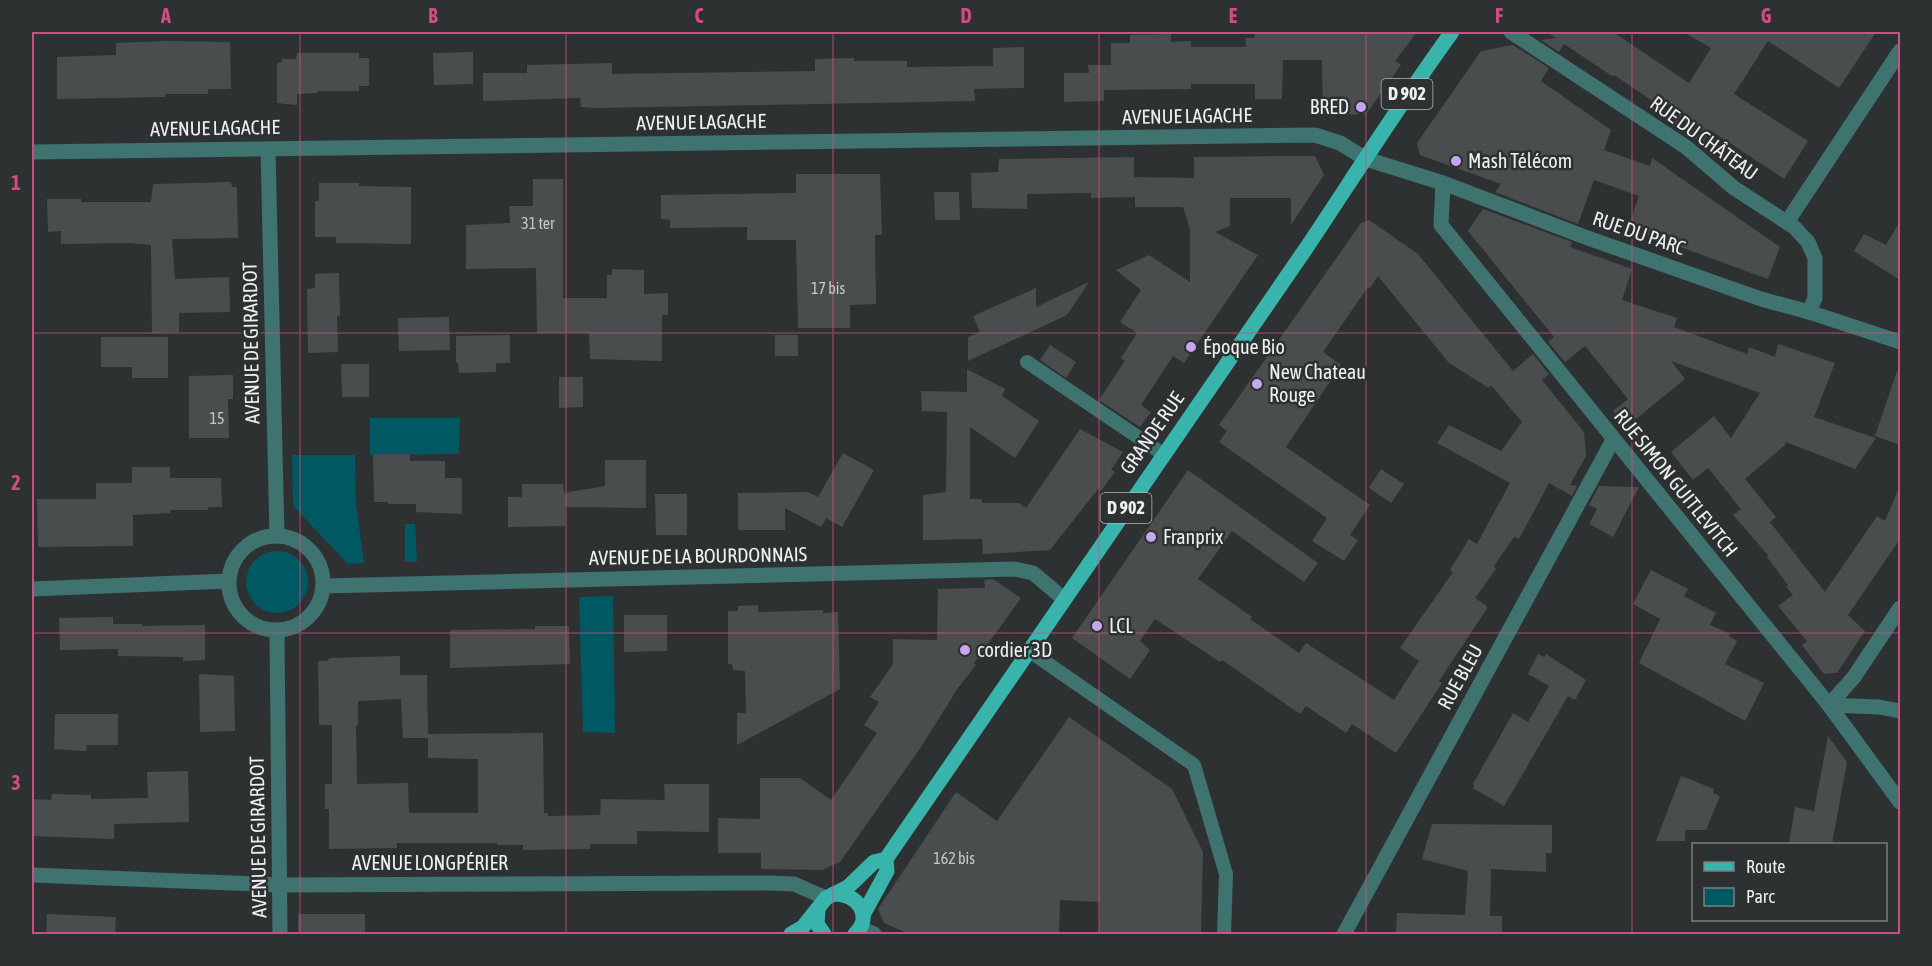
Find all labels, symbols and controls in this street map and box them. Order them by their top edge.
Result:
text: A [160,4,171,27]
text: B [428,4,438,27]
text: C [695,4,704,27]
text: D [960,4,972,27]
text: E [1229,4,1238,27]
text: F [1495,4,1503,27]
text: G [1761,4,1772,27]
road number: D 902 [1382,79,1432,109]
street label: RUE DU CHÂTEAU [1646,91,1763,184]
place label: BRED [1310,95,1349,118]
marker: BRED [1354,100,1368,114]
street label: AVENUE LAGACHE [1122,103,1252,128]
street label: AVENUE LAGACHE [636,109,766,134]
street label: AVENUE LAGACHE [150,115,280,140]
place label: Mash Télécom [1468,149,1572,172]
marker: Mash Télécom [1449,154,1463,168]
text: 1 [11,171,21,194]
street label: RUE DU PARC [1590,206,1688,259]
house number: 31 ter [521,214,555,232]
street label: AVENUE DE GIRARDOT [238,262,263,424]
house number: 17 bis [811,279,845,297]
place label: Époque Bio [1203,335,1285,358]
marker: Époque Bio [1184,340,1198,354]
place label: New Chateau Rouge [1269,360,1366,406]
marker: New Chateau Rouge [1250,377,1264,391]
street label: GRANDE RUE [1115,387,1189,478]
street label: RUE SIMON GUITLEVITCH [1610,404,1743,561]
house number: 15 [209,409,225,427]
text: 2 [11,471,21,494]
road number: D 902 [1100,493,1152,523]
place label: Franprix [1163,525,1223,548]
marker: Franprix [1144,530,1158,544]
street label: AVENUE DE LA BOURDONNAIS [589,542,807,569]
place label: LCL [1109,614,1133,637]
marker: LCL [1090,619,1104,633]
place label: cordier 3D [977,638,1052,661]
street label: RUE BLEU [1432,640,1487,713]
marker: cordier 3D [958,643,972,657]
street label: AVENUE DE GIRARDOT [245,756,270,918]
text: 3 [11,771,21,794]
legend [1692,843,1887,921]
house number: 162 bis [933,849,975,867]
street label: AVENUE LONGPÉRIER [352,851,508,874]
text: Route [1746,856,1785,877]
text: Parc [1746,886,1775,907]

